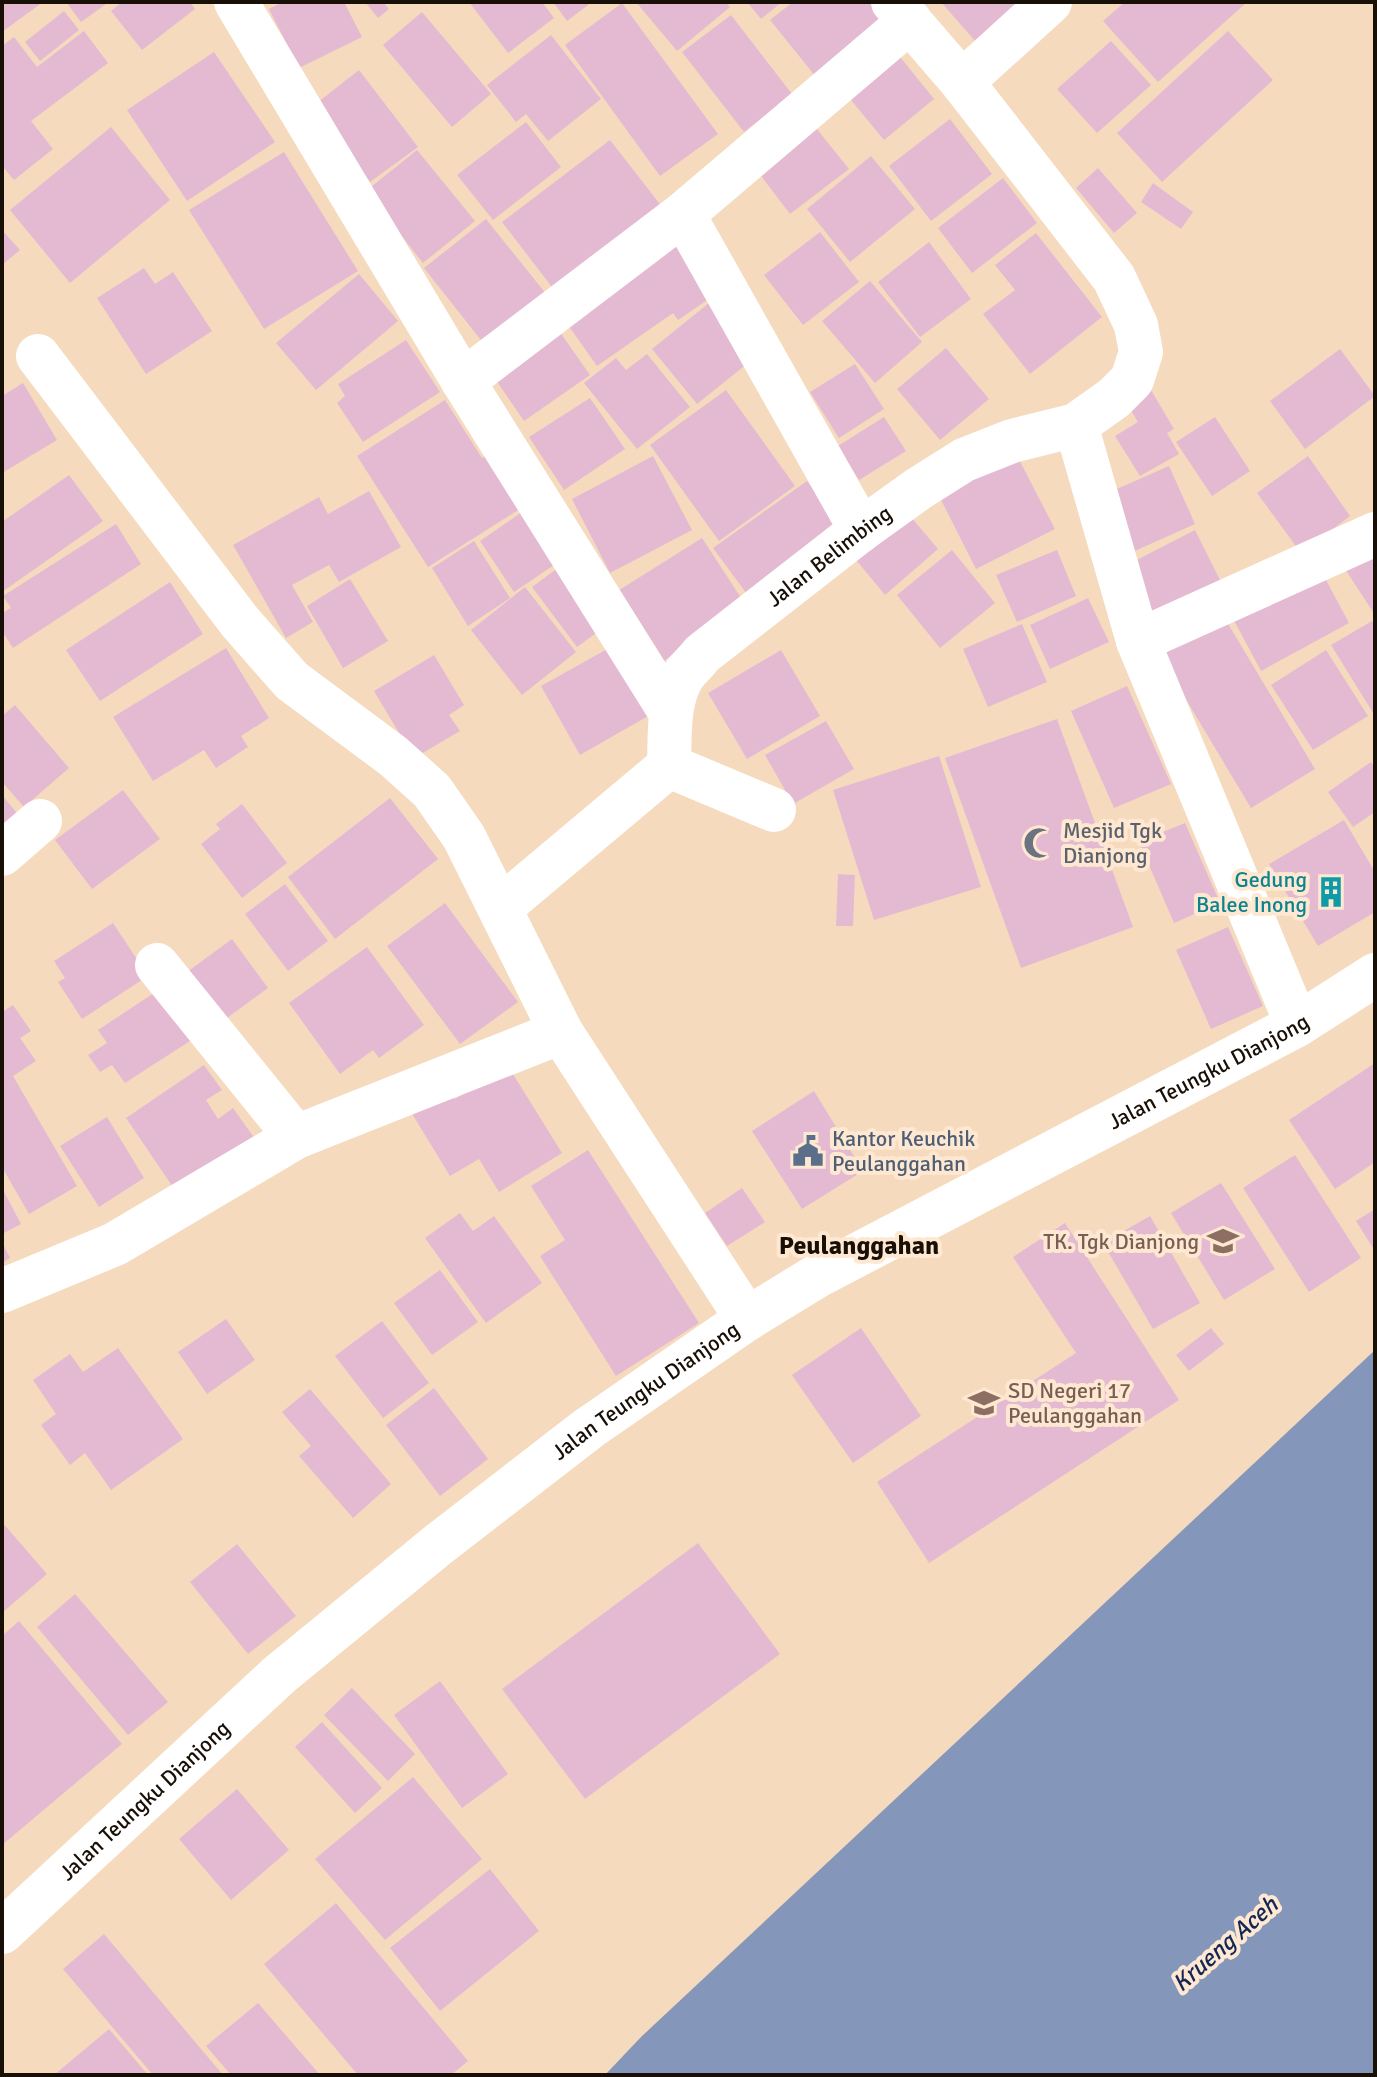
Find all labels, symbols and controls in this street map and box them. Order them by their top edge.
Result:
street label: Jalan Belimbing [761,499,897,612]
place label: Mesjid Tgk Dianjong [1063,817,1162,869]
mosque icon: Mesjid Tgk Dianjong [1022,826,1056,860]
place label: Gedung Balee Inong [1196,866,1307,918]
building icon: Gedung Balee Inong [1314,875,1348,909]
street label: Jalan Teungku Dianjong [1103,1007,1314,1135]
place label: Kantor Keuchik Peulanggahan [832,1125,975,1177]
public building icon: Kantor Keuchik Peulanggahan [791,1134,825,1168]
school or university icon: TK. Tgk Dianjong [1206,1224,1240,1258]
place label: TK. Tgk Dianjong [1043,1228,1199,1255]
district label: Peulanggahan [779,1230,939,1262]
street label: Jalan Teungku Dianjong [546,1315,744,1465]
place label: SD Negeri 17 Peulanggahan [1008,1377,1142,1429]
school or university icon: SD Negeri 17 Peulanggahan [967,1386,1001,1420]
street label: Jalan Teungku Dianjong [53,1714,235,1886]
water label: Krueng Aceh [1166,1889,1285,1998]

